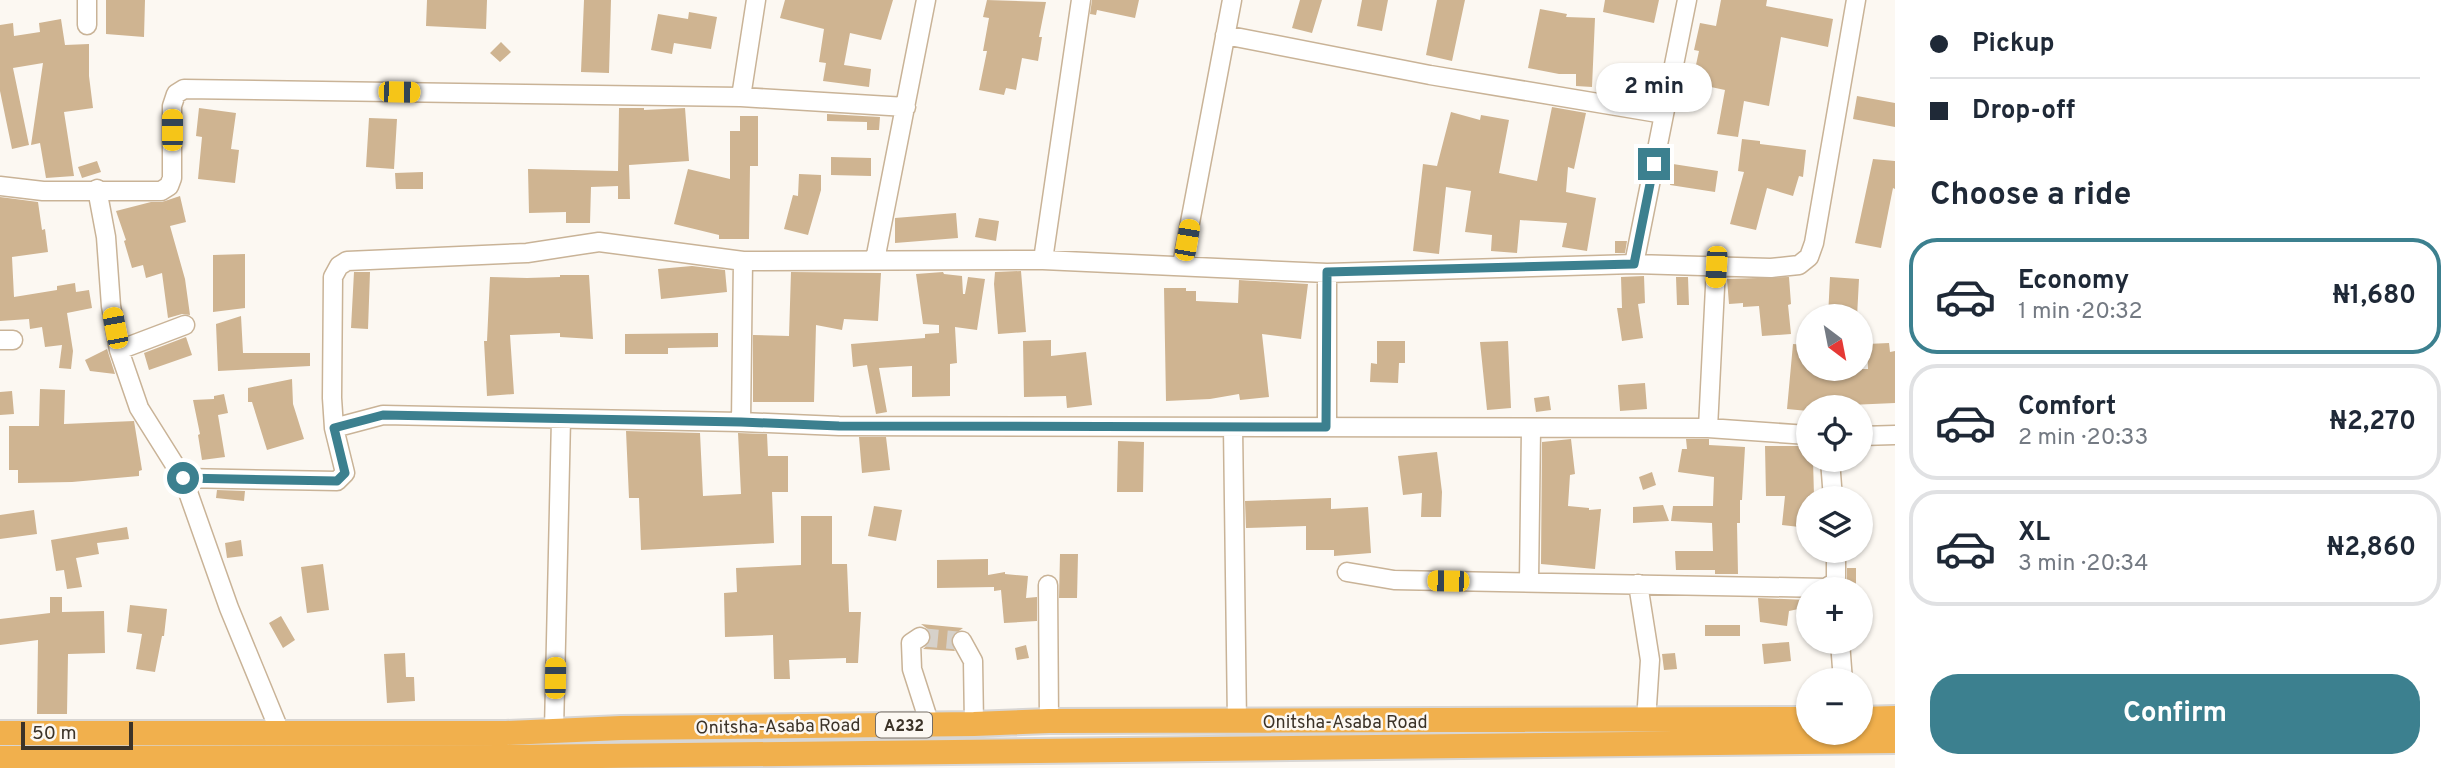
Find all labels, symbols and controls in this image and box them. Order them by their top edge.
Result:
text: Pickup [1972,28,2055,61]
callout: 2 min [1596,62,1712,111]
text: 2 min [1624,73,1684,102]
car [378,81,421,103]
text: Drop-off [1972,95,2075,128]
car [162,109,183,151]
route end [1638,148,1670,180]
text: Choose a ride [1930,176,2131,216]
car [1174,217,1201,263]
car [1705,245,1728,289]
icon: car [1934,265,1997,328]
text: Economy [2018,265,2129,298]
text: ₦1,680 [2332,280,2416,313]
text: 1 min · 20:32 [2018,298,2143,327]
north arrow [1796,304,1872,382]
map controls [1796,304,1873,745]
car [101,305,130,351]
icon: car [1934,391,1997,454]
text: Comfort [2018,391,2116,424]
button: locate [1796,395,1873,472]
text: ₦2,270 [2330,406,2416,439]
text: 2 min · 20:33 [2018,424,2148,453]
route start [167,462,199,494]
button: layers [1796,486,1873,563]
icon: car [1934,517,1997,580]
text: XL [2018,517,2050,550]
text: ₦2,860 [2327,532,2416,565]
text: 3 min · 20:34 [2018,550,2148,579]
car [1427,570,1470,592]
button: + [1796,577,1873,654]
car [545,657,566,699]
button: − [1796,668,1873,745]
button: Confirm [1930,674,2420,754]
road number: A232 [876,712,932,738]
street label: Onitsha-Asaba Road [1262,712,1428,735]
street label: Onitsha-Asaba Road [695,715,861,740]
scale bar [21,719,133,751]
text: 50 m [32,722,77,746]

